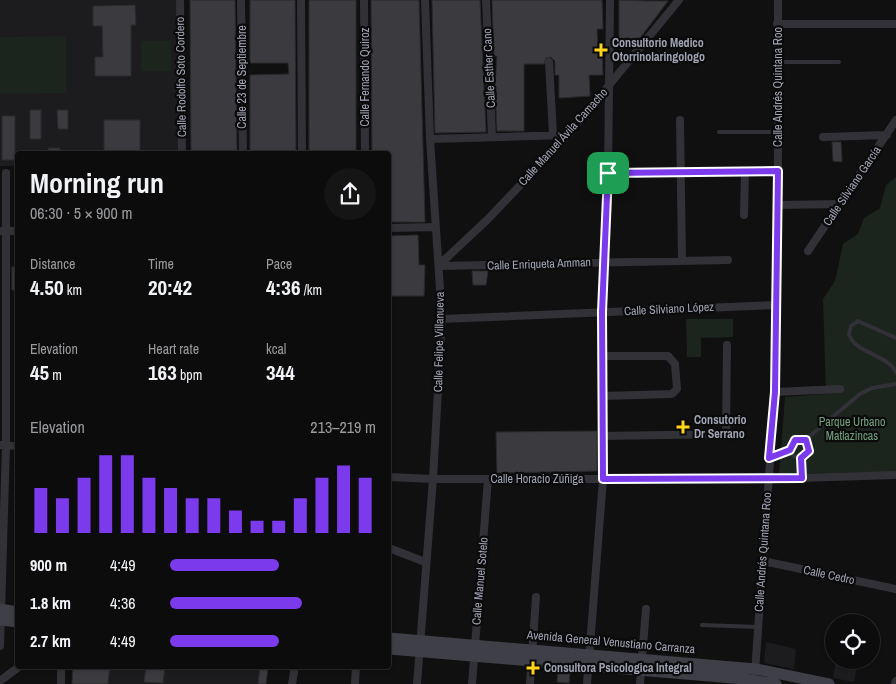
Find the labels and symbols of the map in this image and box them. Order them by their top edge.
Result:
street label: Calle Rodolfo Soto Cordero [172,17,190,137]
street label: Calle 23 de Septiembre [234,25,250,129]
street label: Calle Fernando Quiroz [357,27,373,127]
street label: Calle Andrés Quintana Roo [770,27,786,147]
street label: Calle Esther Cano [479,28,499,108]
place label: Consultorio Medico Otorrinolaringologo [612,35,705,65]
marker: Consultorio Medico Otorrinolaringologo [594,43,608,57]
street label: Calle Manuel Ávila Camacho [515,85,611,189]
street label: Calle Silviano García [819,143,885,229]
pin [587,152,629,194]
street label: Calle Enriqueta Amman [487,254,591,274]
street label: Calle Felipe Villanueva [430,291,448,392]
street label: Calle Silviano López [624,299,715,319]
place label: Consutorio Dr Serrano [694,412,746,442]
park label: Parque Urbano Matlazincas [819,414,885,444]
marker: Consutorio Dr Serrano [676,420,690,434]
street label: Calle Horacio Zúñiga [491,471,584,487]
street label: Calle Andrés Quintana Roo [751,492,775,612]
street label: Calle Manuel Sotelo [468,536,492,626]
street label: Calle Cedro [802,562,856,588]
street label: Avenida General Venustiano Carranza [525,627,696,657]
place label: Consultora Psicologica Integral [544,660,692,676]
marker: Consultora Psicologica Integral [526,661,540,675]

